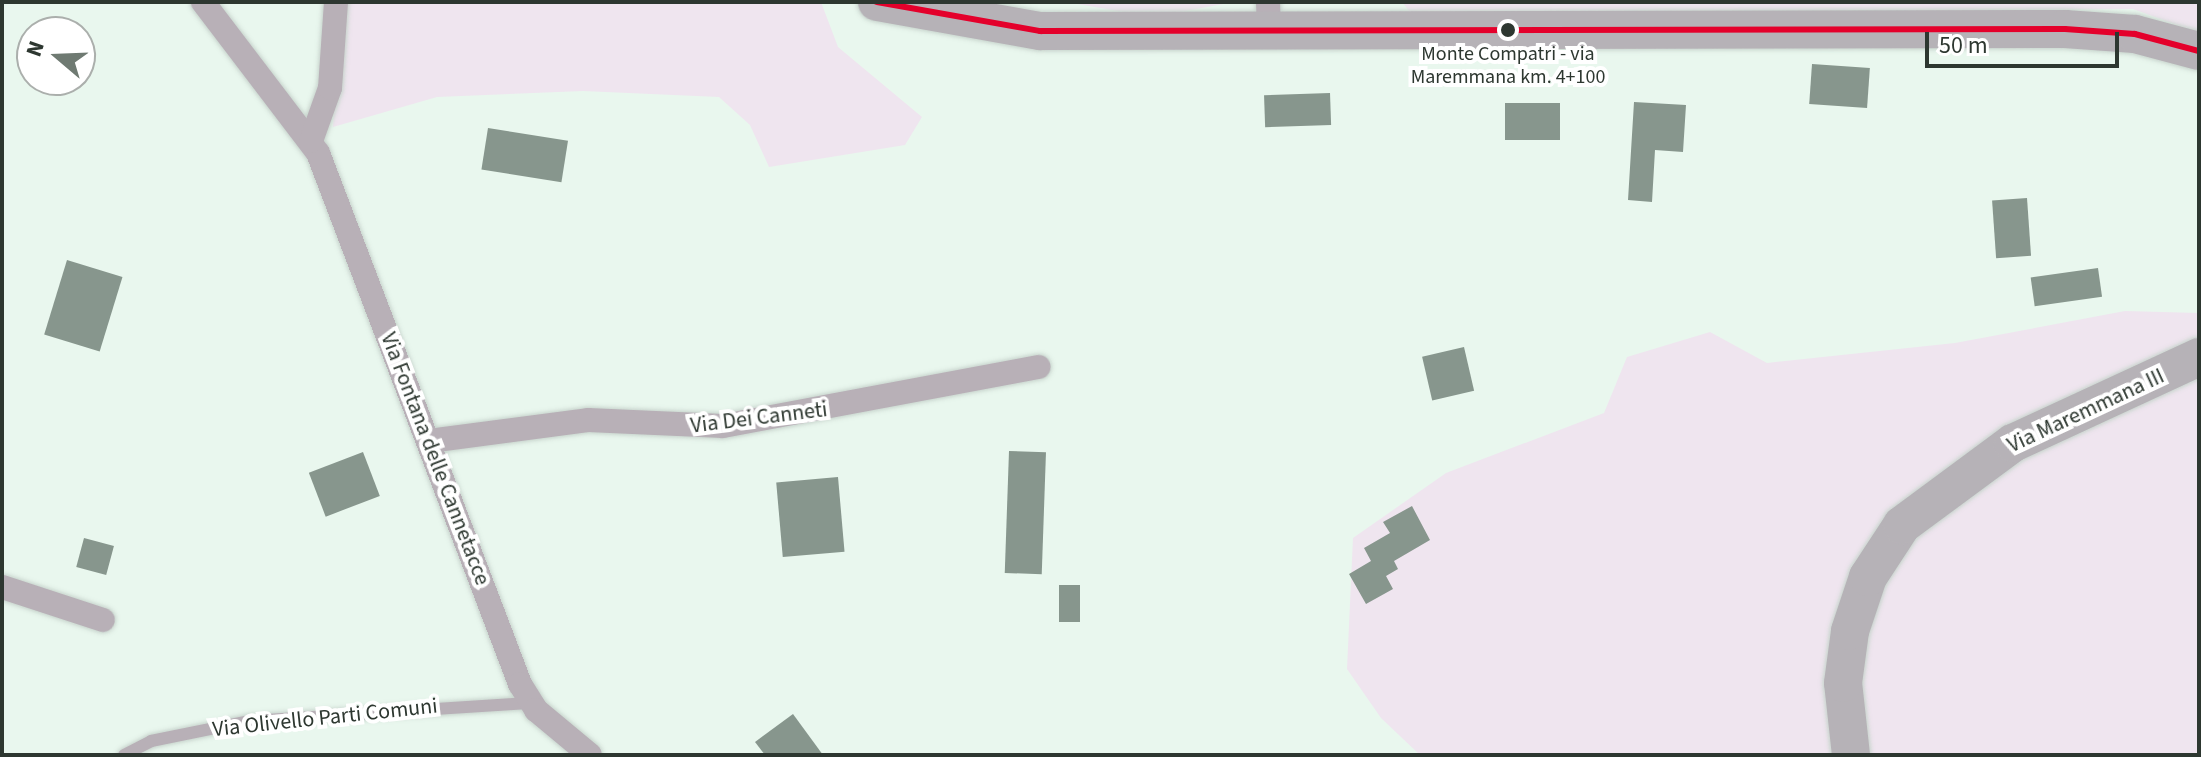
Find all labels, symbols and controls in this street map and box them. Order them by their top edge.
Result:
north arrow [16,16,96,96]
scale bar [1929,16,2123,66]
marker: Monte Compatri - via Maremmana km. 4+100 [1500,22,1516,38]
text: 50 m [1939,28,1988,63]
text: N [18,37,53,61]
place label: Monte Compatri - via Maremmana km. 4+100 [1411,42,1605,89]
street label: Via Fontana delle Cannetacce [375,329,495,589]
street label: Via Maremmana III [2003,363,2169,459]
street label: Via Dei Canneti [689,397,829,439]
street label: Via Olivello Parti Comuni [211,693,439,743]

